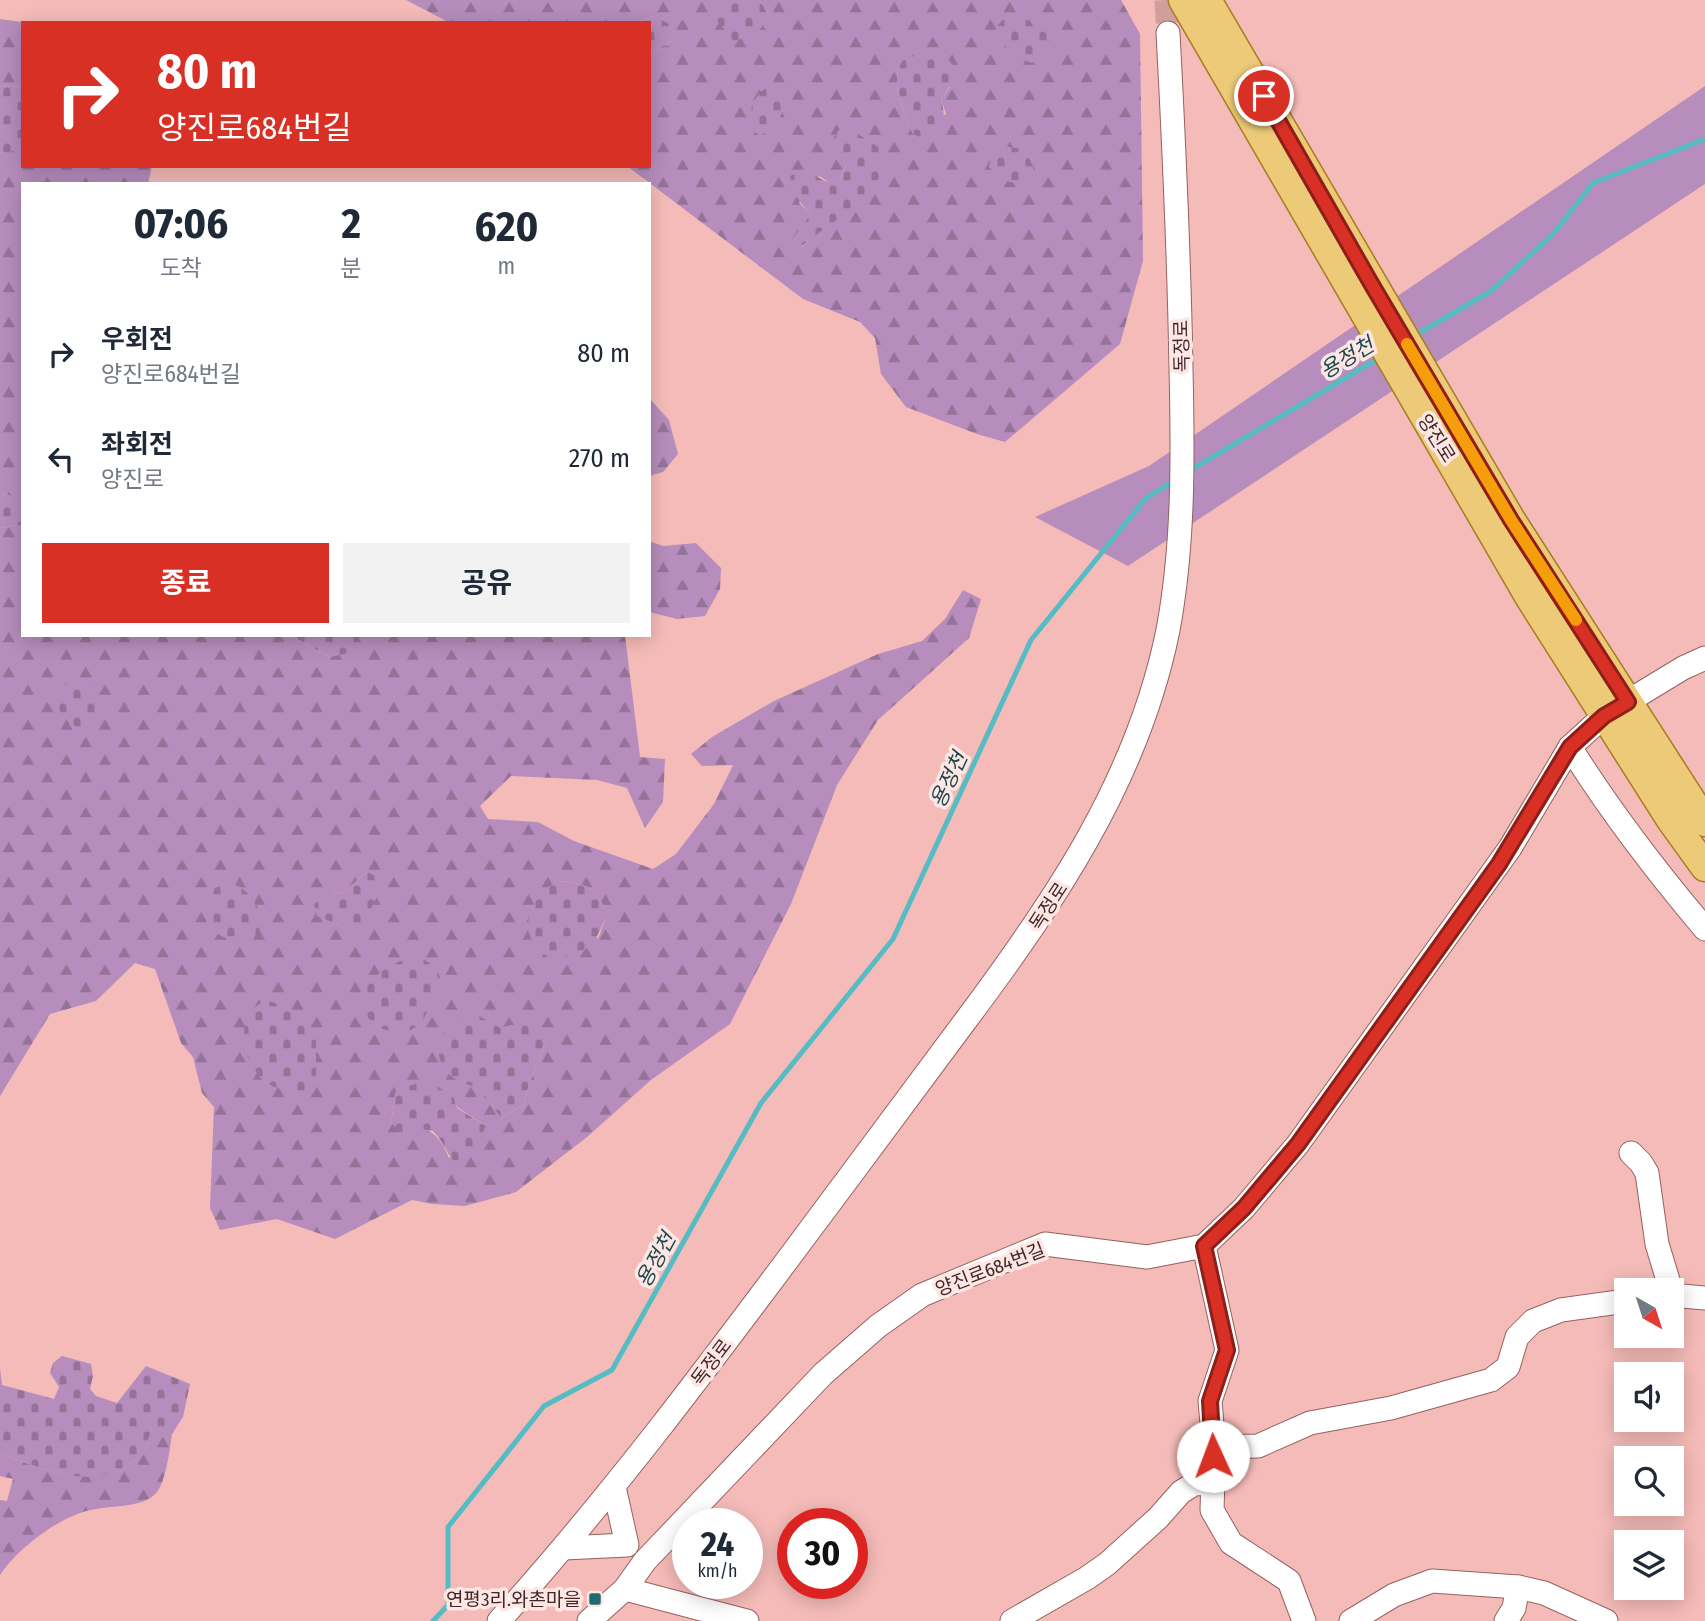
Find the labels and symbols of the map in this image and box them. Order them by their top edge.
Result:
pin [1234,66,1294,126]
street label: 독정로 [1170,320,1193,372]
water label: 용정천 [1315,331,1381,384]
street label: 양진로 [1413,410,1460,467]
water label: 용정천 [925,746,974,812]
street label: 독정로 [1024,878,1072,935]
water label: 용정천 [631,1226,683,1292]
street label: 양진로684번길 [932,1238,1048,1301]
north arrow [1614,1278,1684,1348]
street label: 독정로 [686,1334,736,1390]
position arrow [1176,1419,1250,1493]
speed limit sign: 30 [777,1508,868,1599]
place label: 연평3리.와촌마을 [446,1588,581,1611]
marker: 연평3리.와촌마을 [587,1591,603,1607]

